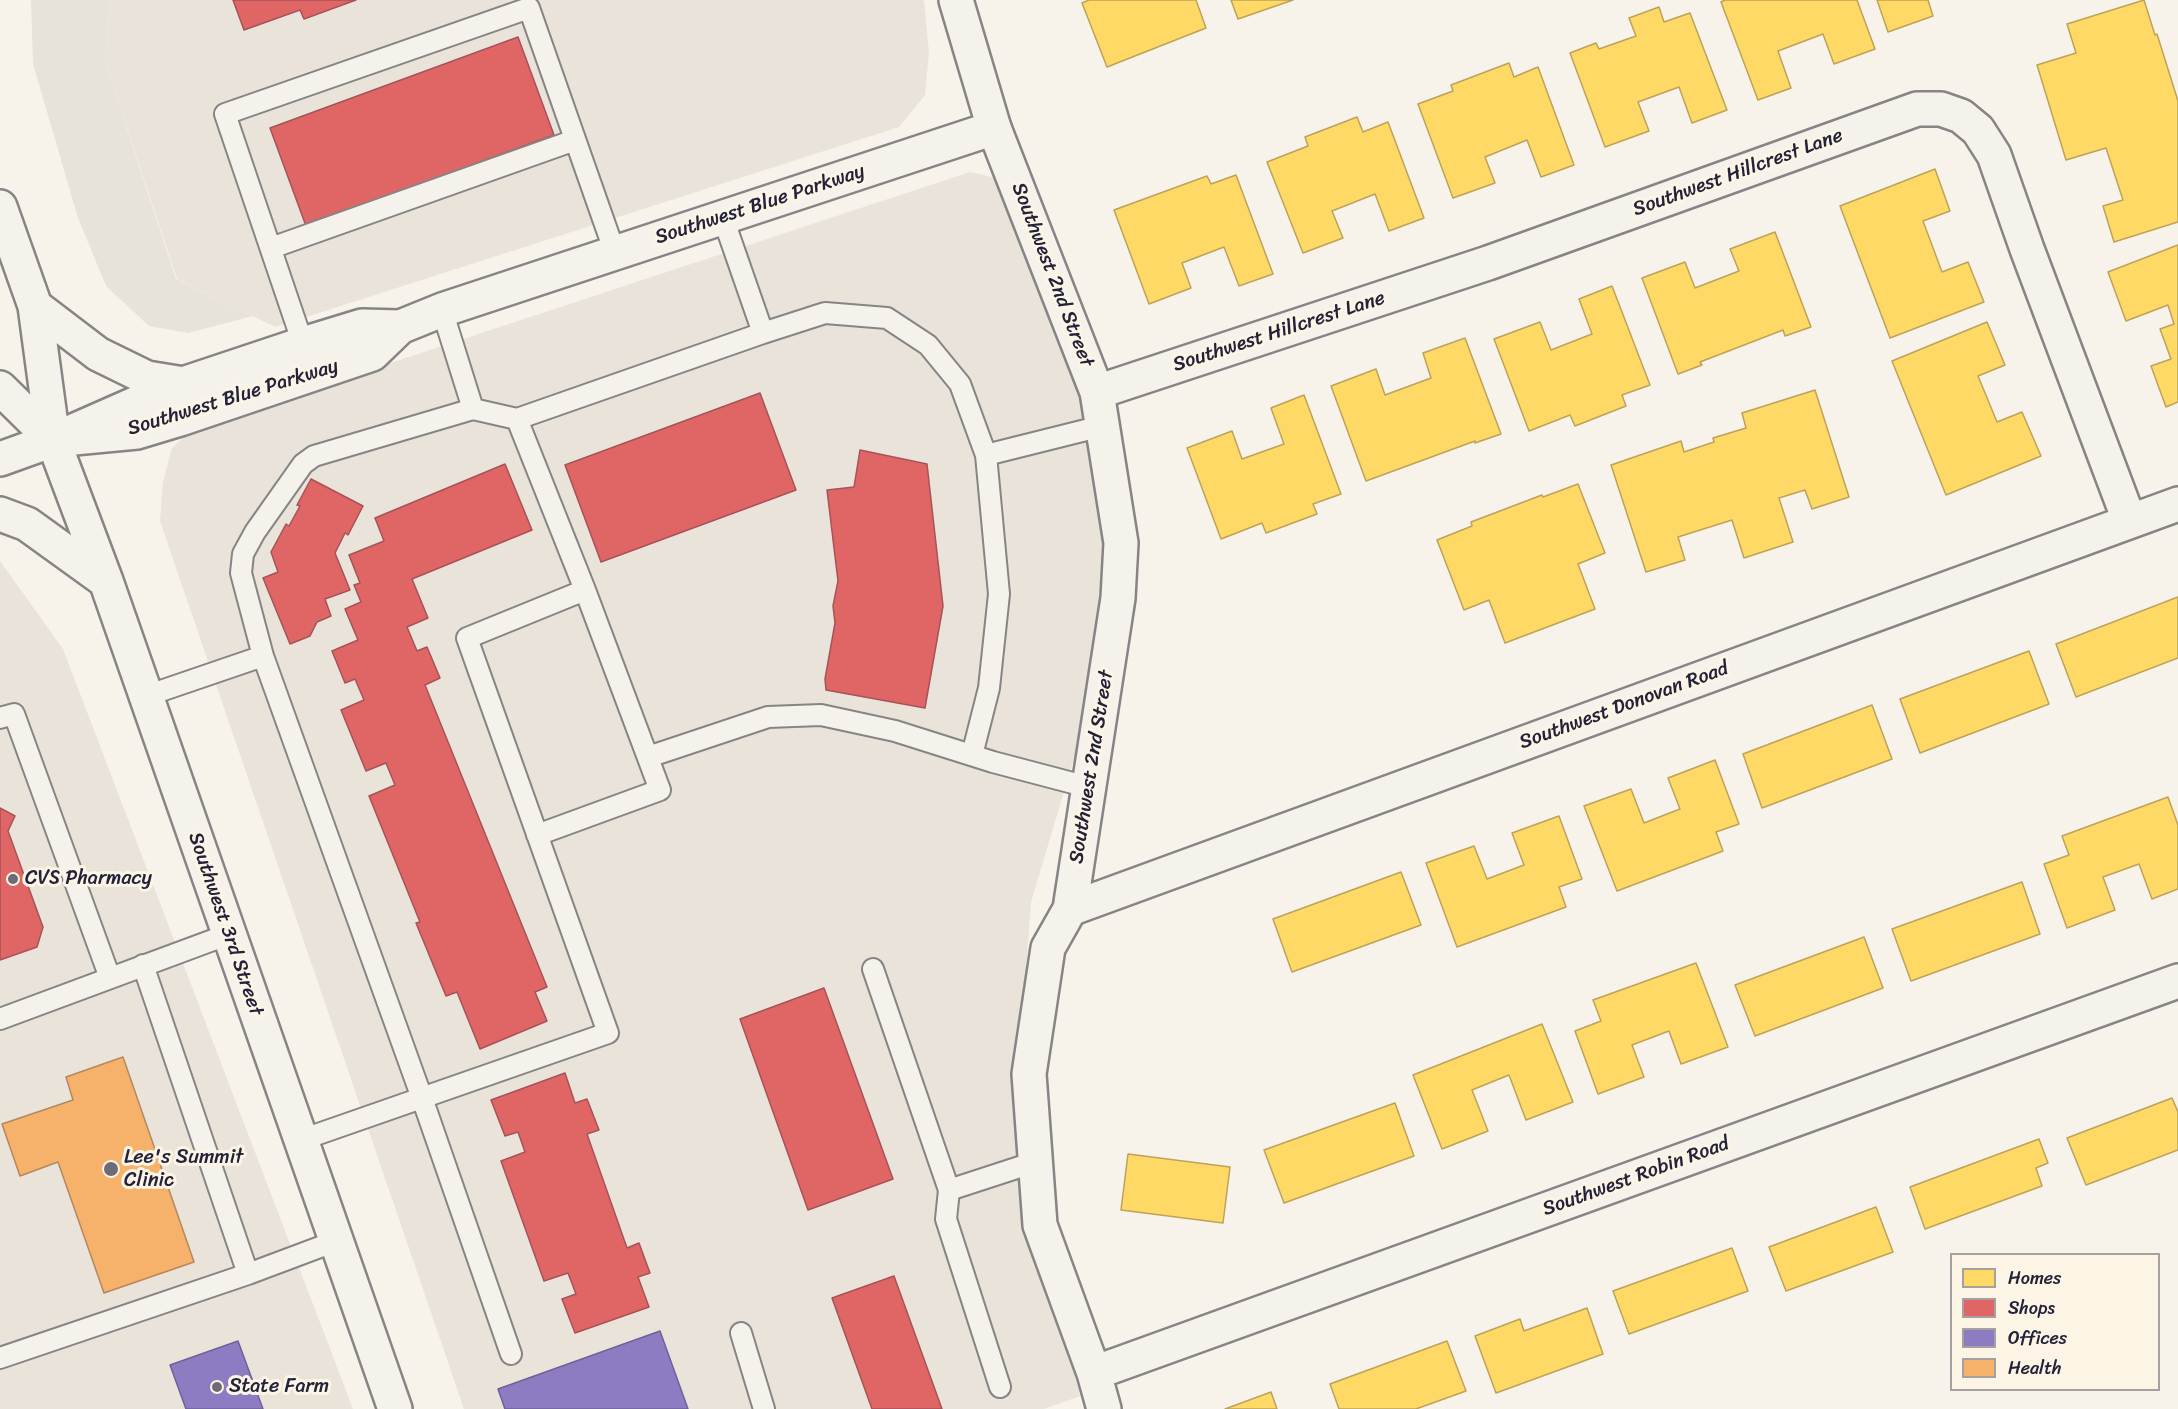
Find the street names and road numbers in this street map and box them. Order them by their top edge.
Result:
street label: Southwest Hillcrest Lane [1630,124,1846,222]
street label: Southwest Blue Parkway [652,160,868,250]
street label: Southwest 2nd Street [1006,179,1098,371]
street label: Southwest Hillcrest Lane [1170,286,1388,378]
street label: Southwest Blue Parkway [125,355,341,441]
street label: Southwest Donovan Road [1516,657,1732,755]
street label: Southwest 2nd Street [1065,669,1119,865]
street label: Southwest 3rd Street [182,829,268,1019]
street label: Southwest Robin Road [1539,1132,1733,1222]

